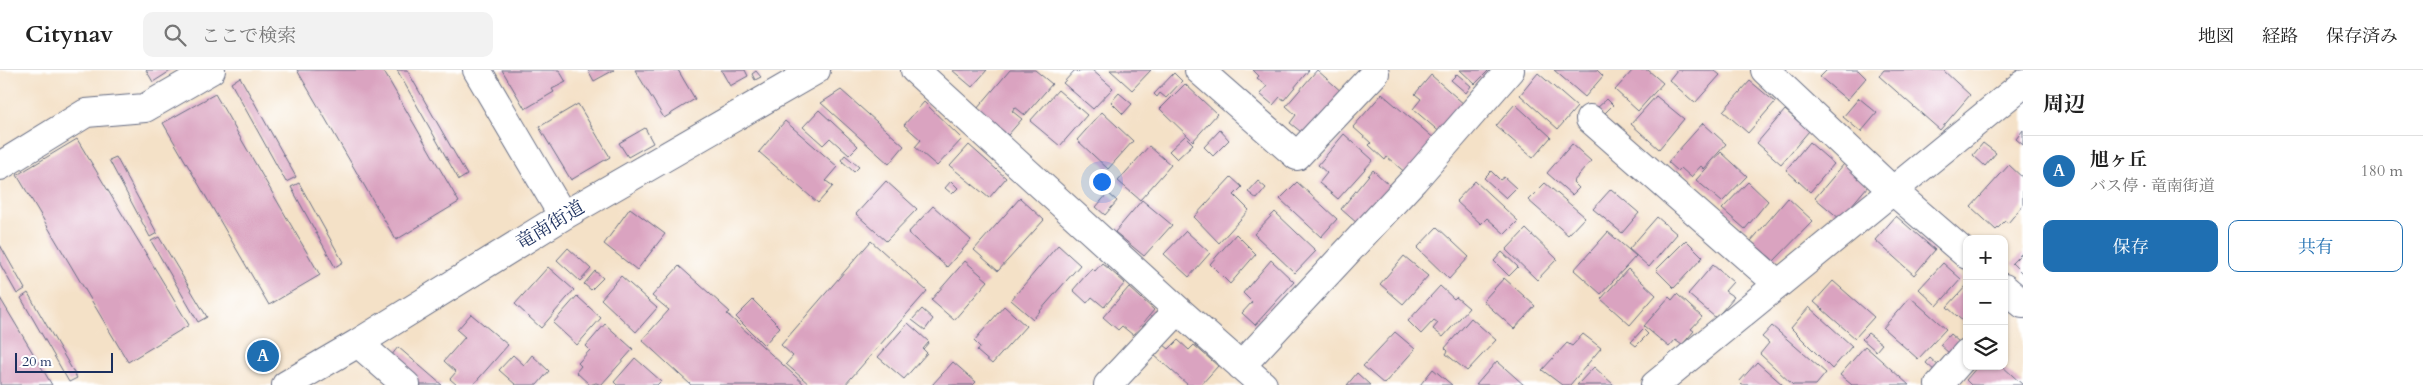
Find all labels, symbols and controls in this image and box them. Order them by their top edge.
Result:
search box [143,12,493,57]
text: Citynav [25,18,113,51]
icon: search [161,21,189,49]
text: ここで検索 [201,23,296,49]
text: 地図 [2198,24,2234,49]
text: 経路 [2262,24,2298,49]
text: 保存済み [2326,24,2398,49]
text: 周辺 [2043,90,2085,119]
text: 旭ヶ丘 [2090,147,2147,173]
text: A [2053,160,2065,182]
text: 180 m [2361,160,2403,182]
your location [1089,169,1115,195]
text: バス停 · 竜南街道 [2090,175,2215,197]
street label: 竜南街道 [511,194,589,256]
button: 保存 [2043,220,2218,272]
button: 共有 [2228,220,2403,272]
map controls [1963,235,2008,370]
button: + [1963,235,2008,280]
button: − [1963,280,2008,325]
button: layers [1963,325,2008,370]
pin: A [247,337,279,375]
scale bar [15,350,112,373]
text: 20 m [22,352,52,371]

